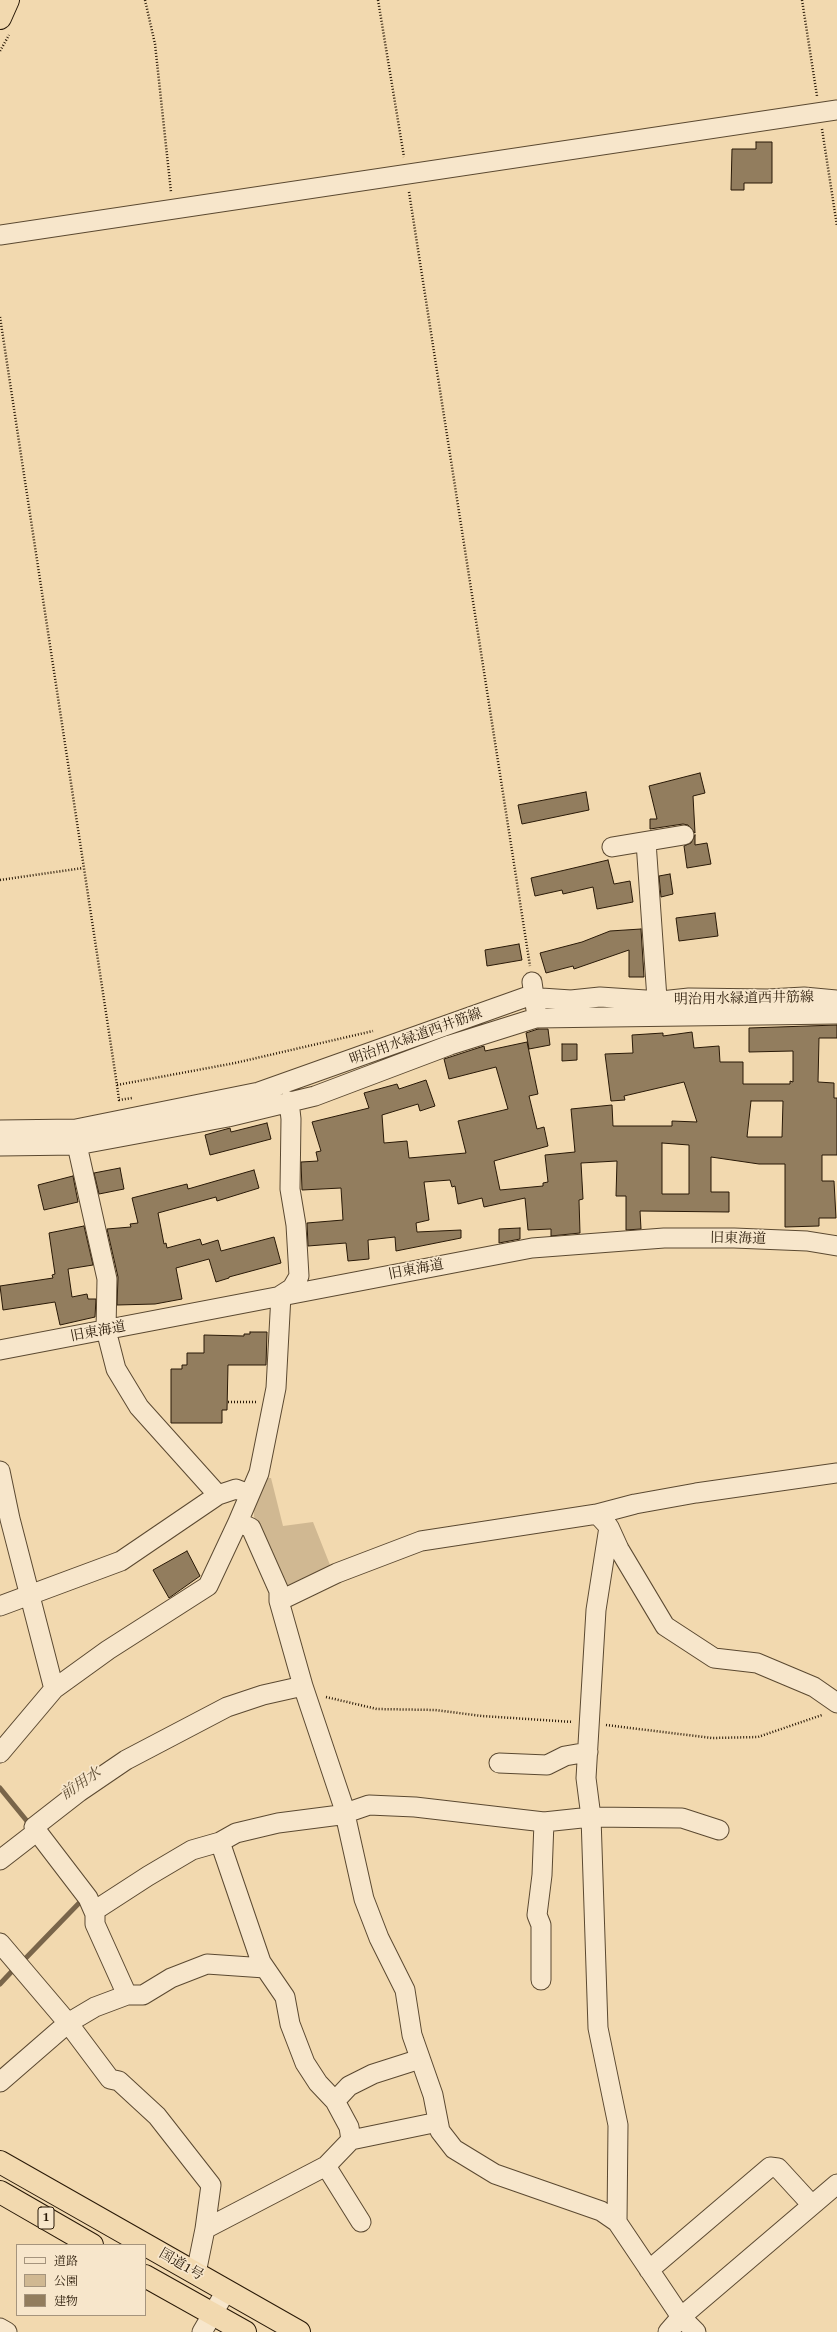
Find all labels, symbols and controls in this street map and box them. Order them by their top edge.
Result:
street label: 明治用水緑道西井筋線 [674,989,814,1009]
street label: 明治用水緑道西井筋線 [347,1005,485,1069]
street label: 旧東海道 [710,1230,766,1248]
street label: 旧東海道 [387,1256,445,1284]
street label: 旧東海道 [69,1318,127,1346]
water label: 前用水 [57,1764,105,1804]
road number: 1 [38,2207,54,2229]
legend [16,2244,146,2316]
street label: 国道1号 [156,2246,206,2284]
text: 道路 [54,2252,78,2269]
text: 公園 [54,2272,78,2289]
text: 建物 [54,2292,78,2309]

